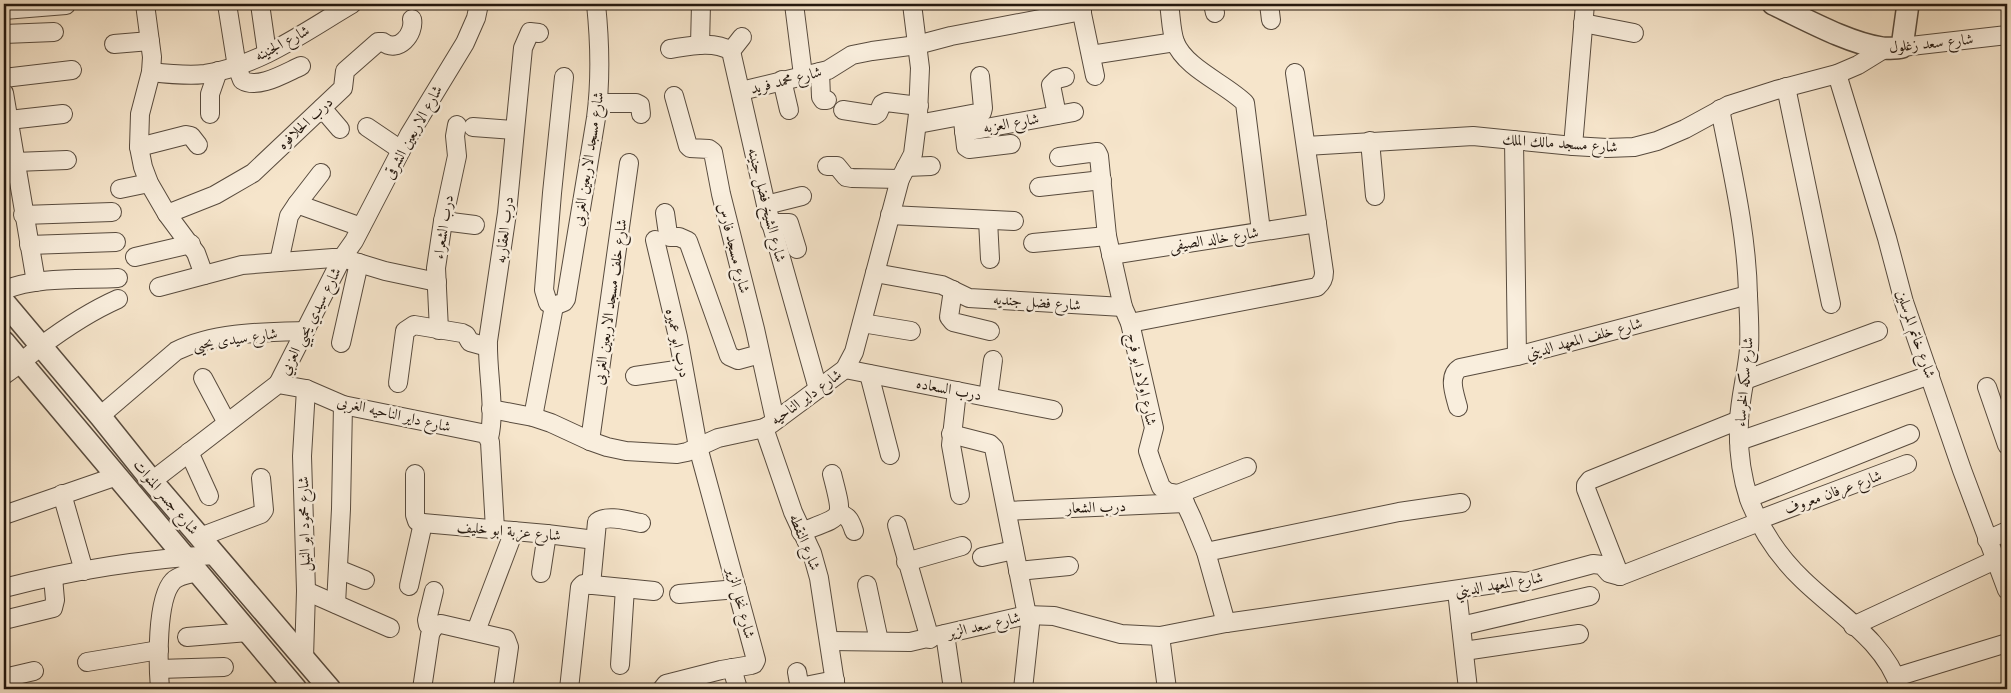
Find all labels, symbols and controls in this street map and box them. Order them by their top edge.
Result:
street label: شارع الجنينه [251,20,314,68]
street label: شارع سعد زغلول [1888,29,1974,60]
street label: شارع محمد فريد [748,62,824,101]
street label: شارع الاربعين الشرقى [379,81,450,184]
street label: شارع مسجد الاربعين الغربى [567,90,611,228]
street label: درب الحلافوه [273,92,337,154]
street label: شارع العزبه [982,108,1041,141]
street label: شارع مسجد مالك الملك [1501,129,1618,160]
street label: شارع الشيخ فضل جنينه [739,146,791,265]
street label: درب الشعراء [428,193,458,261]
street label: درب العقاربه [490,196,518,264]
street label: شارع مسجد فارس [710,201,755,296]
street label: شارع خلف مسجد الاربعين الغربى [588,218,635,387]
street label: شارع خالد الصيفى [1168,222,1260,259]
street label: شارع سيدي يحيي العزبي [274,264,349,380]
street label: شارع خاتم المرسلين [1889,287,1940,382]
street label: شارع فضل جنديه [992,289,1082,318]
street label: درب ابو عميره [661,307,695,379]
street label: شارع خلف المعهد الديني [1523,313,1646,367]
street label: شارع سيدى يحيى [191,323,279,358]
street label: شارع اولاد ابو فرج [1119,331,1162,428]
street label: شارع سكه الخرساء [1730,336,1761,428]
street label: شارع داير الناحيه [766,364,847,432]
street label: درب السعاده [915,373,983,405]
street label: شارع داير الناحيه الغربى [334,391,453,440]
street label: شارع جسر المنوات [126,455,203,541]
street label: شارع عرفان معروف [1782,465,1885,522]
street label: شارع محمود ابو النيل [293,476,318,572]
street label: درب الشعار [1064,496,1126,518]
street label: شارع النقطه [782,511,825,574]
street label: شارع عزبة ابو خليف [456,516,562,548]
street label: شارع نخل الزير [719,563,760,641]
street label: شارع المعهد الديني [1453,567,1545,605]
street label: شارع سعد الزير [944,607,1023,646]

